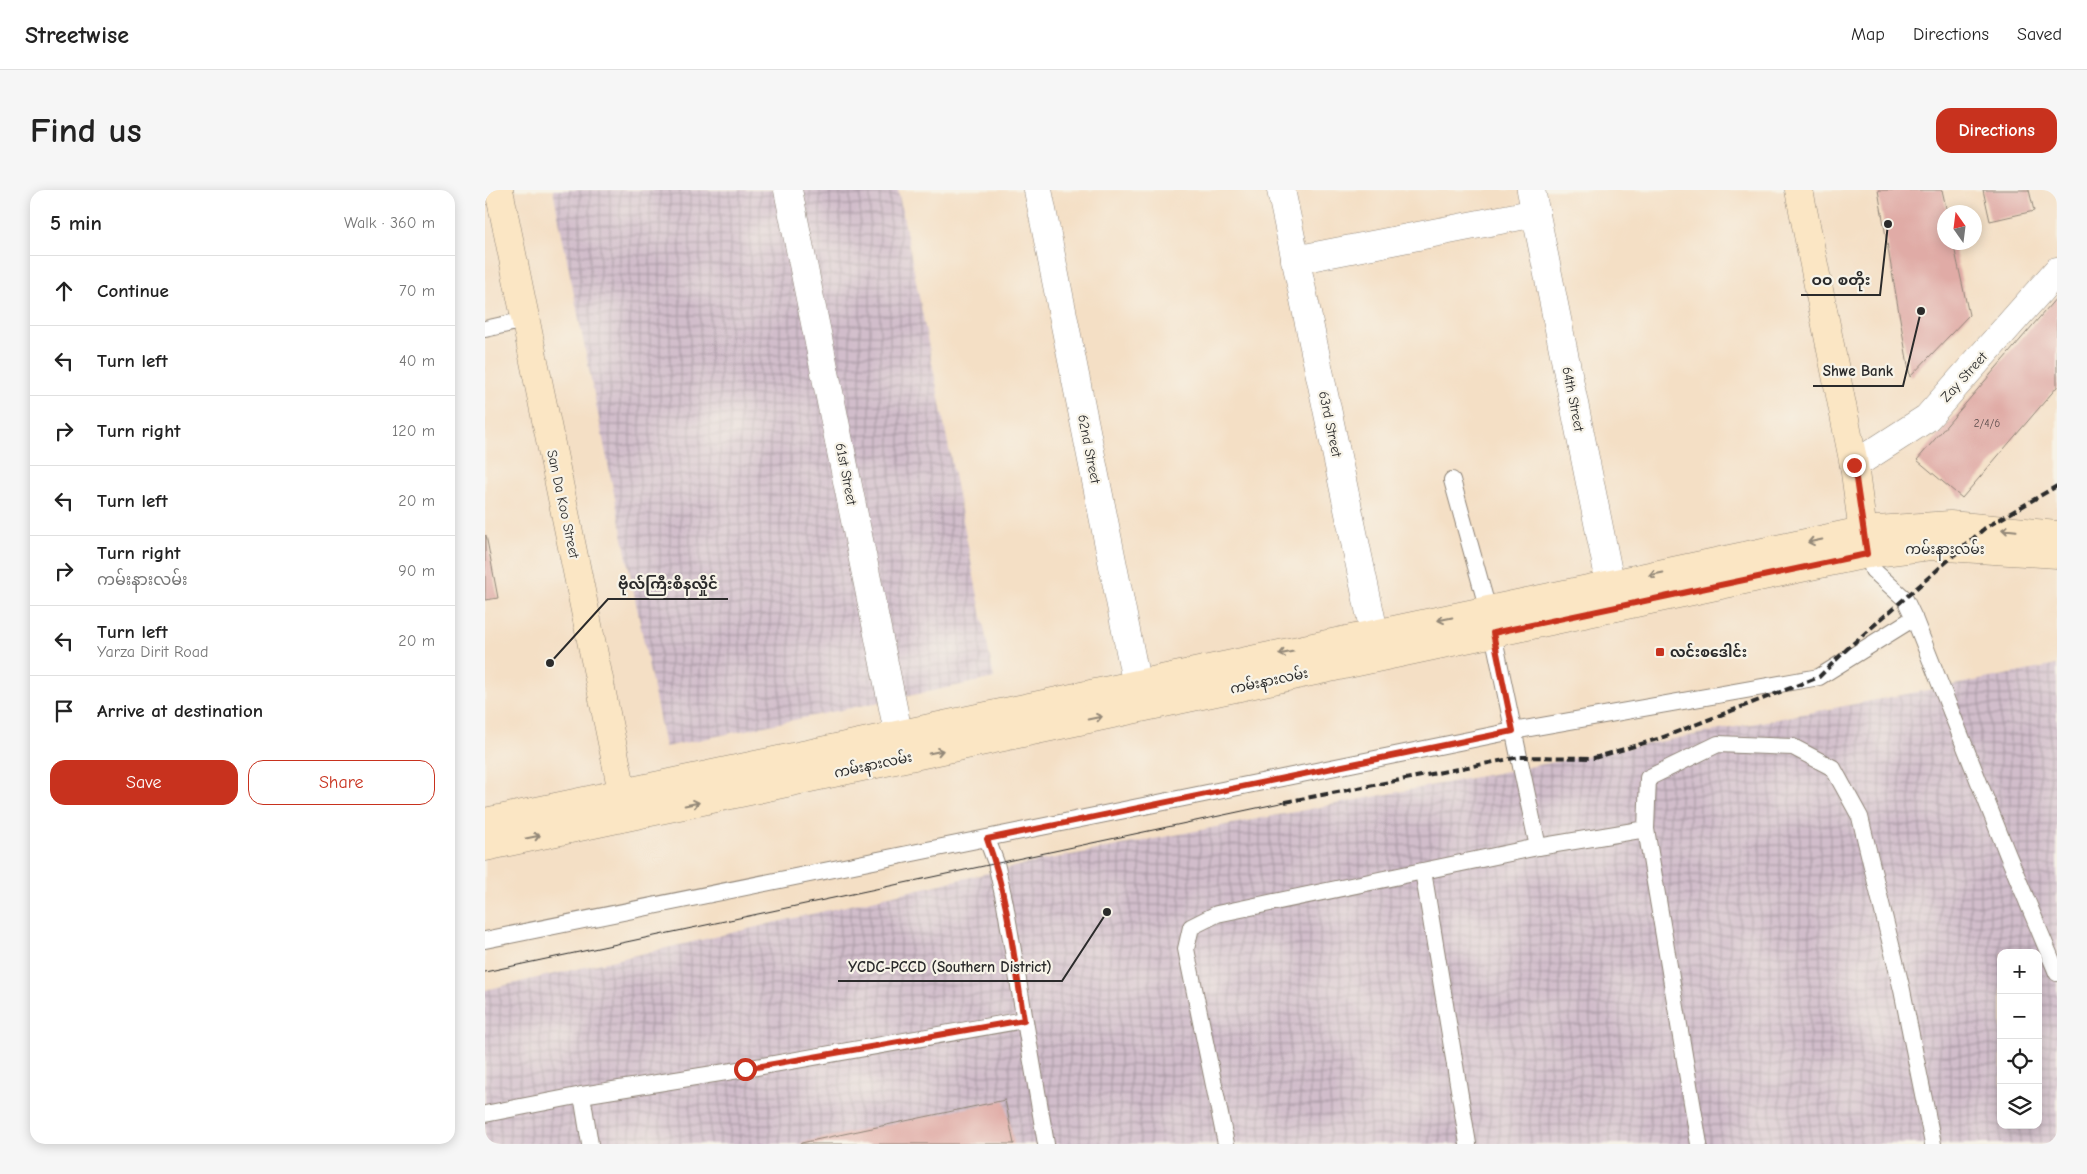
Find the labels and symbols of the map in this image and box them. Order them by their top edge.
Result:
north arrow [1937,205,1982,250]
callout: ဝဝ စတိုး [1801,265,1880,295]
text: ဝဝ စတိုး [1811,270,1871,292]
street label: Zay Street [1937,348,1992,405]
callout: Shwe Bank [1813,356,1903,386]
text: Shwe Bank [1823,362,1894,380]
street label: 64th Street [1558,365,1588,434]
street label: 63rd Street [1315,389,1345,459]
street label: 62nd Street [1074,413,1104,486]
house number: 2/4/6 [1974,417,2000,430]
street label: 61st Street [832,442,861,507]
street label: San Da Koo Street [543,448,583,561]
route end [1843,454,1866,477]
one-way arrow [2001,525,2017,535]
one-way arrow [1807,536,1823,546]
street label: ကမ်းနားလမ်း [1905,539,1985,561]
callout: ဗိုလ်ကြီးစိနလှိုင် [608,569,728,599]
one-way arrow [1648,570,1664,580]
text: ဗိုလ်ကြီးစိနလှိုင် [618,574,718,596]
one-way arrow [1438,615,1454,624]
place label: လင်းစဒေါင်း [1670,642,1747,661]
marker: လင်းစဒေါင်း [1654,646,1666,658]
one-way arrow [1279,648,1295,658]
street label: ကမ်းနားလမ်း [1228,662,1310,700]
one-way arrow [1087,713,1103,722]
street label: ကမ်းနားလမ်း [832,746,914,784]
one-way arrow [928,747,944,756]
one-way arrow [683,798,699,808]
one-way arrow [524,832,540,841]
callout: YCDC-PCCD (Southern District) [838,951,1062,981]
text: YCDC-PCCD (Southern District) [848,958,1052,976]
route start [734,1058,757,1081]

